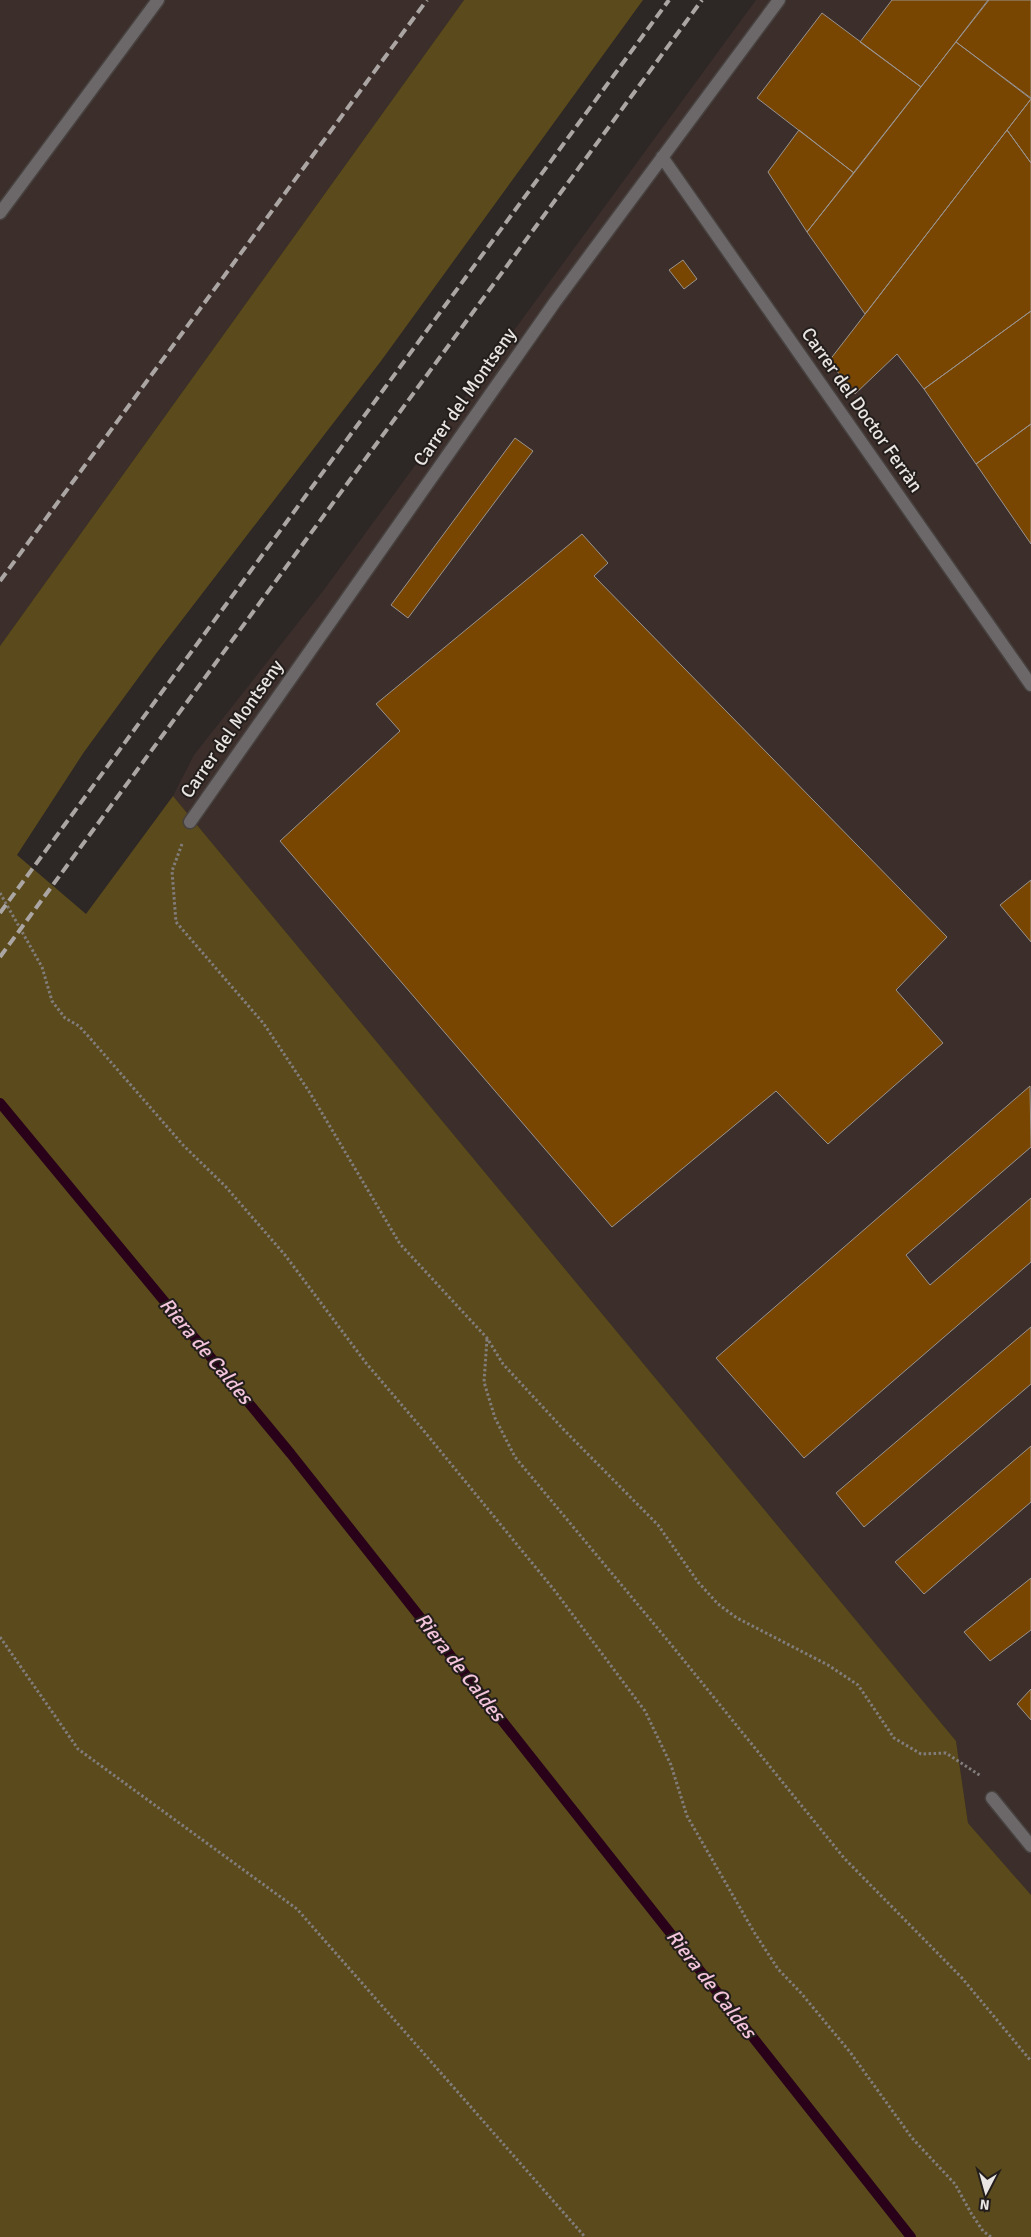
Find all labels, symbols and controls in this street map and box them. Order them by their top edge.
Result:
street label: Carrer del Montseny [408,323,522,471]
street label: Carrer del Doctor Ferràn [796,323,928,497]
street label: Carrer del Montseny [175,655,289,803]
water label: Riera de Caldes [154,1293,259,1411]
water label: Riera de Caldes [410,1608,512,1728]
water label: Riera de Caldes [661,1925,763,2045]
north arrow [961,2167,1011,2217]
text: N [979,2195,990,2213]

